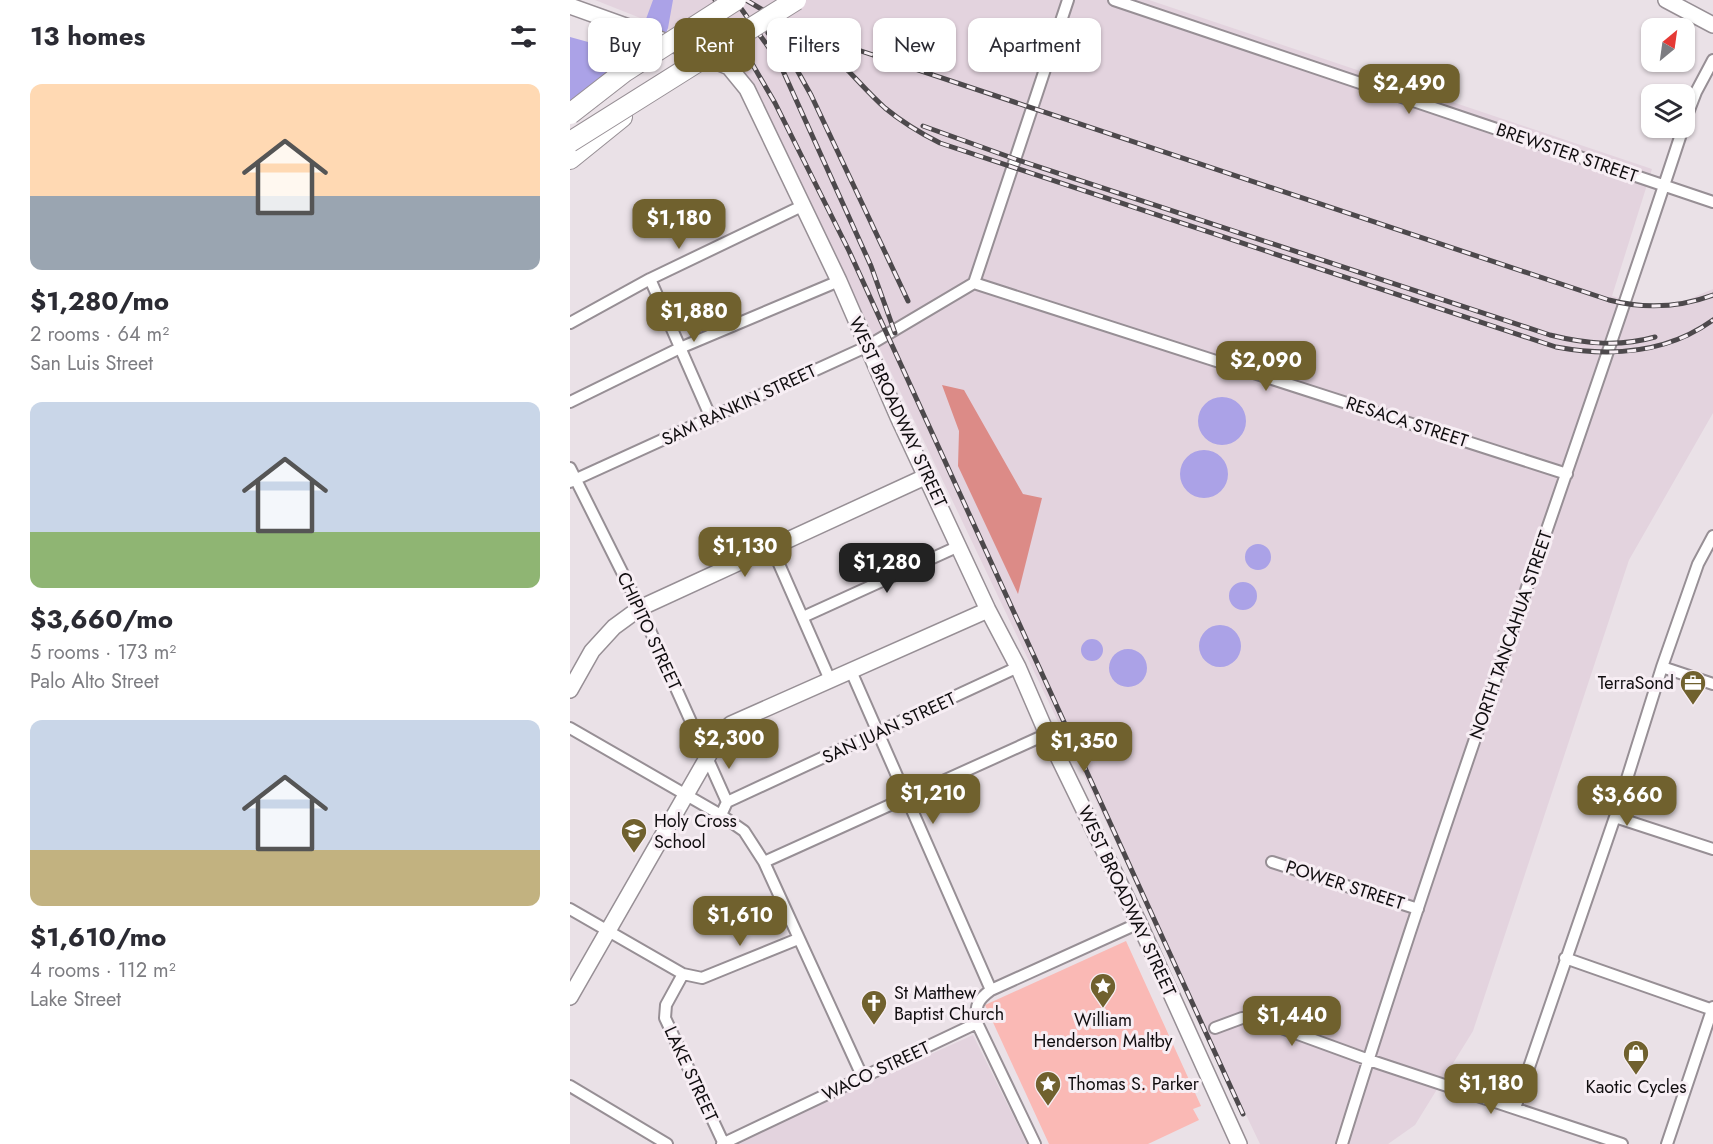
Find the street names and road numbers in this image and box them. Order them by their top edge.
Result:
street label: BREWSTER STREET [1493,117,1642,190]
street label: WEST BROADWAY STREET [842,313,954,512]
street label: SAM RANKIN STREET [657,357,821,452]
street label: RESACA STREET [1343,390,1472,454]
street label: NORTH TANCAHUA STREET [1463,527,1559,743]
street label: CHIPITO STREET [610,568,688,695]
street label: SAN JUAN STREET [818,685,960,770]
street label: WEST BROADWAY STREET [1071,802,1183,1001]
street label: POWER STREET [1282,854,1408,917]
street label: LAKE STREET [658,1022,725,1126]
street label: WACO STREET [818,1034,935,1107]

